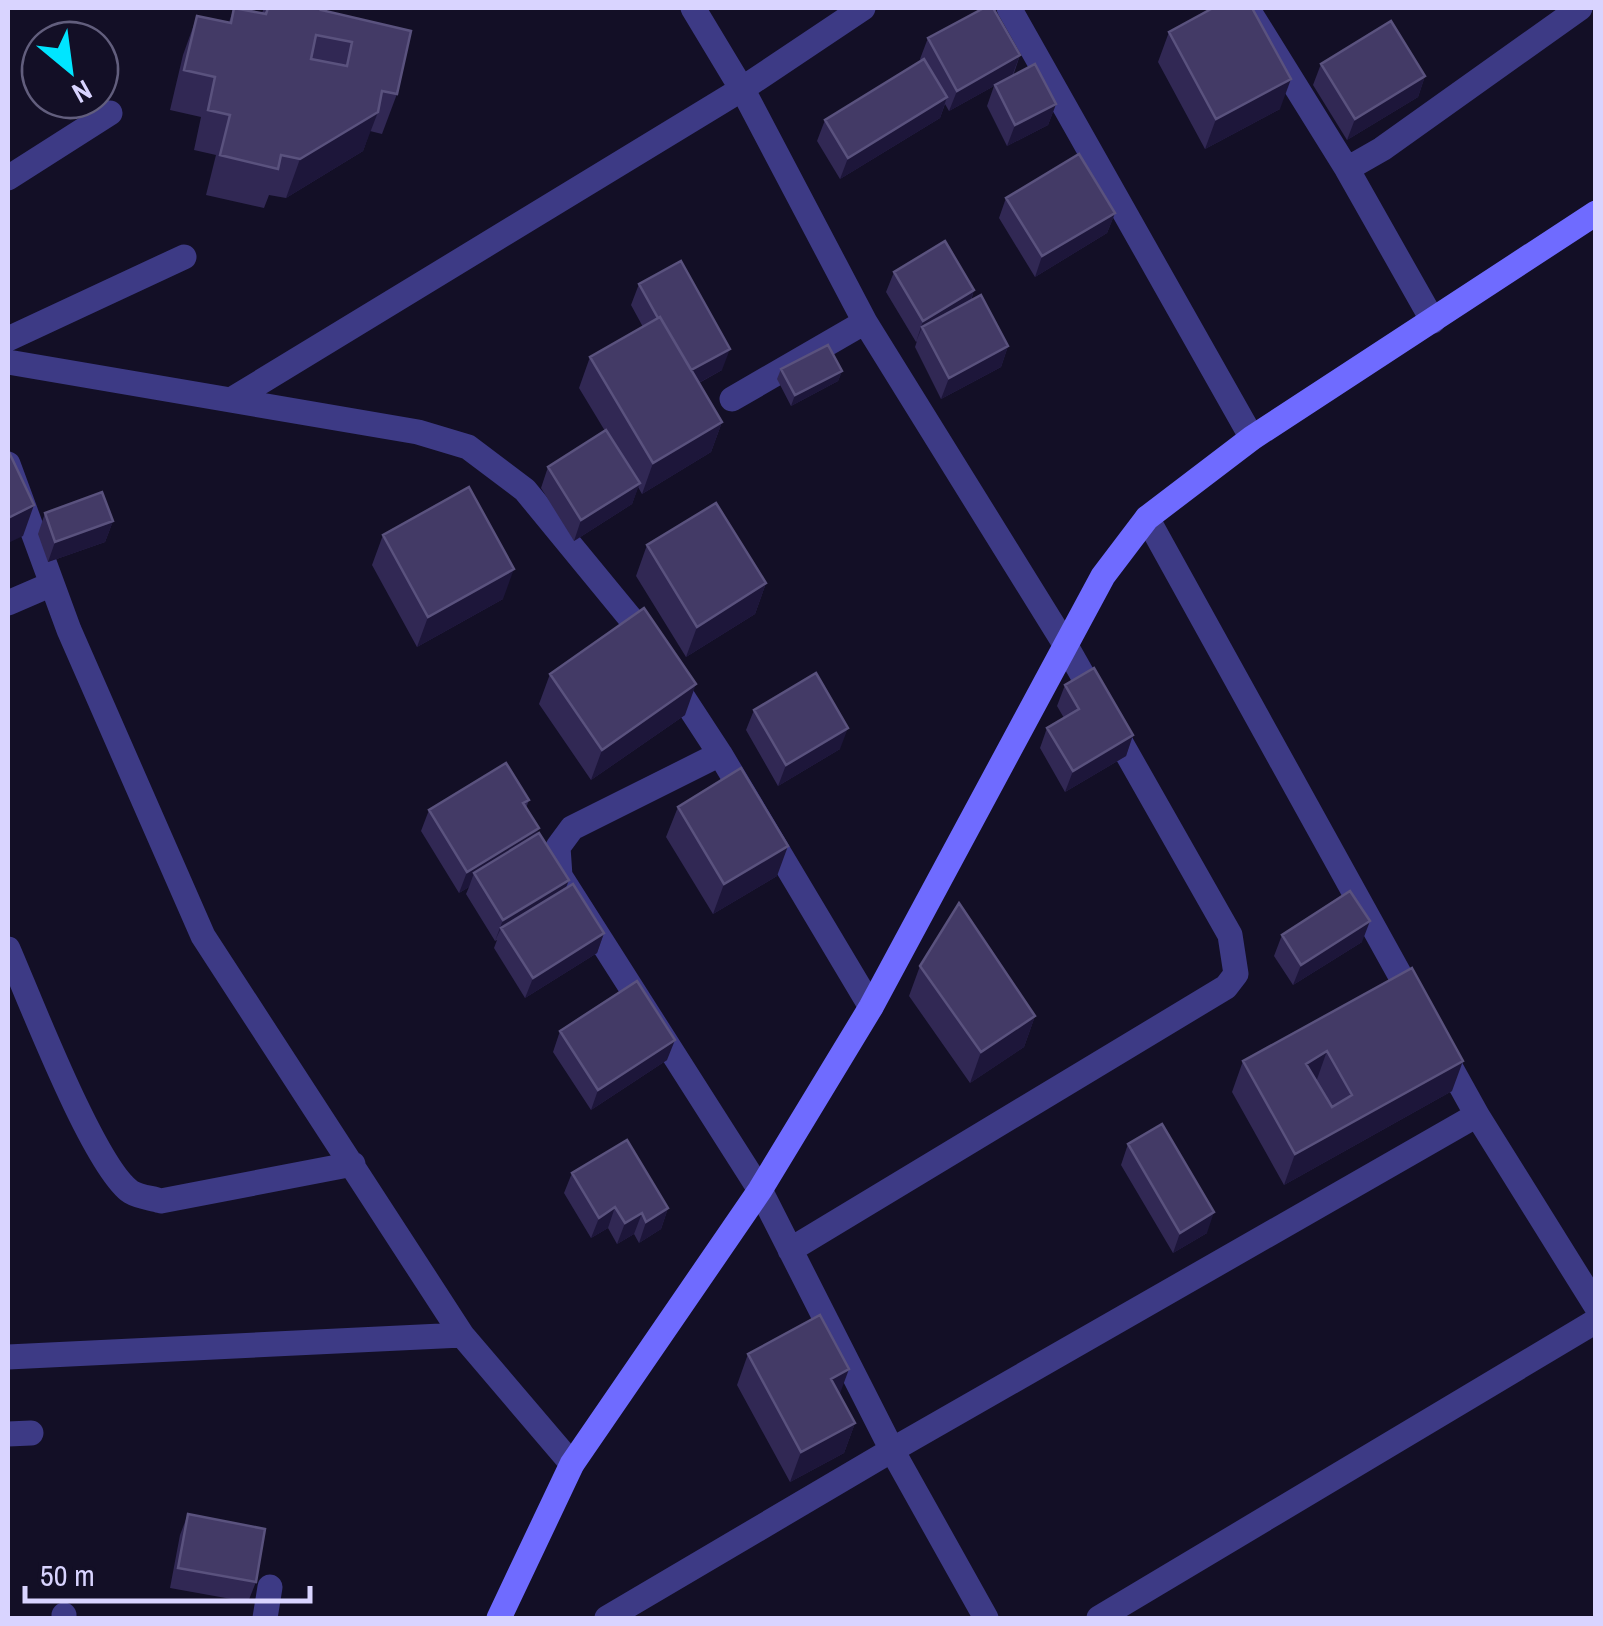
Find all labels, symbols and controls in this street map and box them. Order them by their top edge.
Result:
north arrow [20,20,120,120]
text: N [66,71,99,113]
scale bar [25,1541,310,1603]
text: 50 m [40,1555,95,1595]

